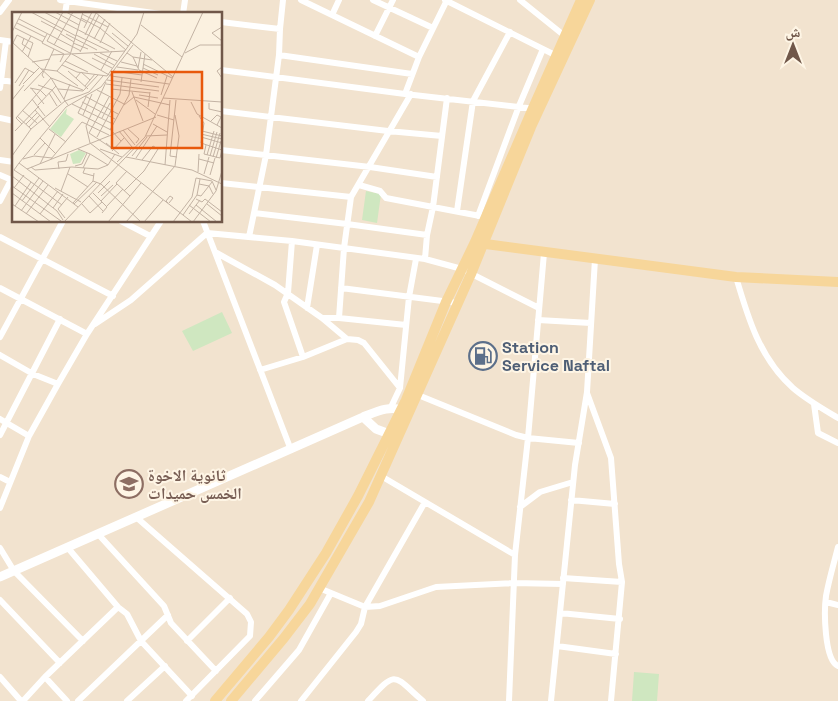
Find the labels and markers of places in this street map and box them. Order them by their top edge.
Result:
place label: Station Service Naftal [502,337,610,376]
fuel station icon: Station Service Naftal [468,341,498,371]
place label: ثانوية الاخوة الخمس حميدات [148,465,242,504]
school or university icon: ثانوية الاخوة الخمس حميدات [114,469,144,499]

